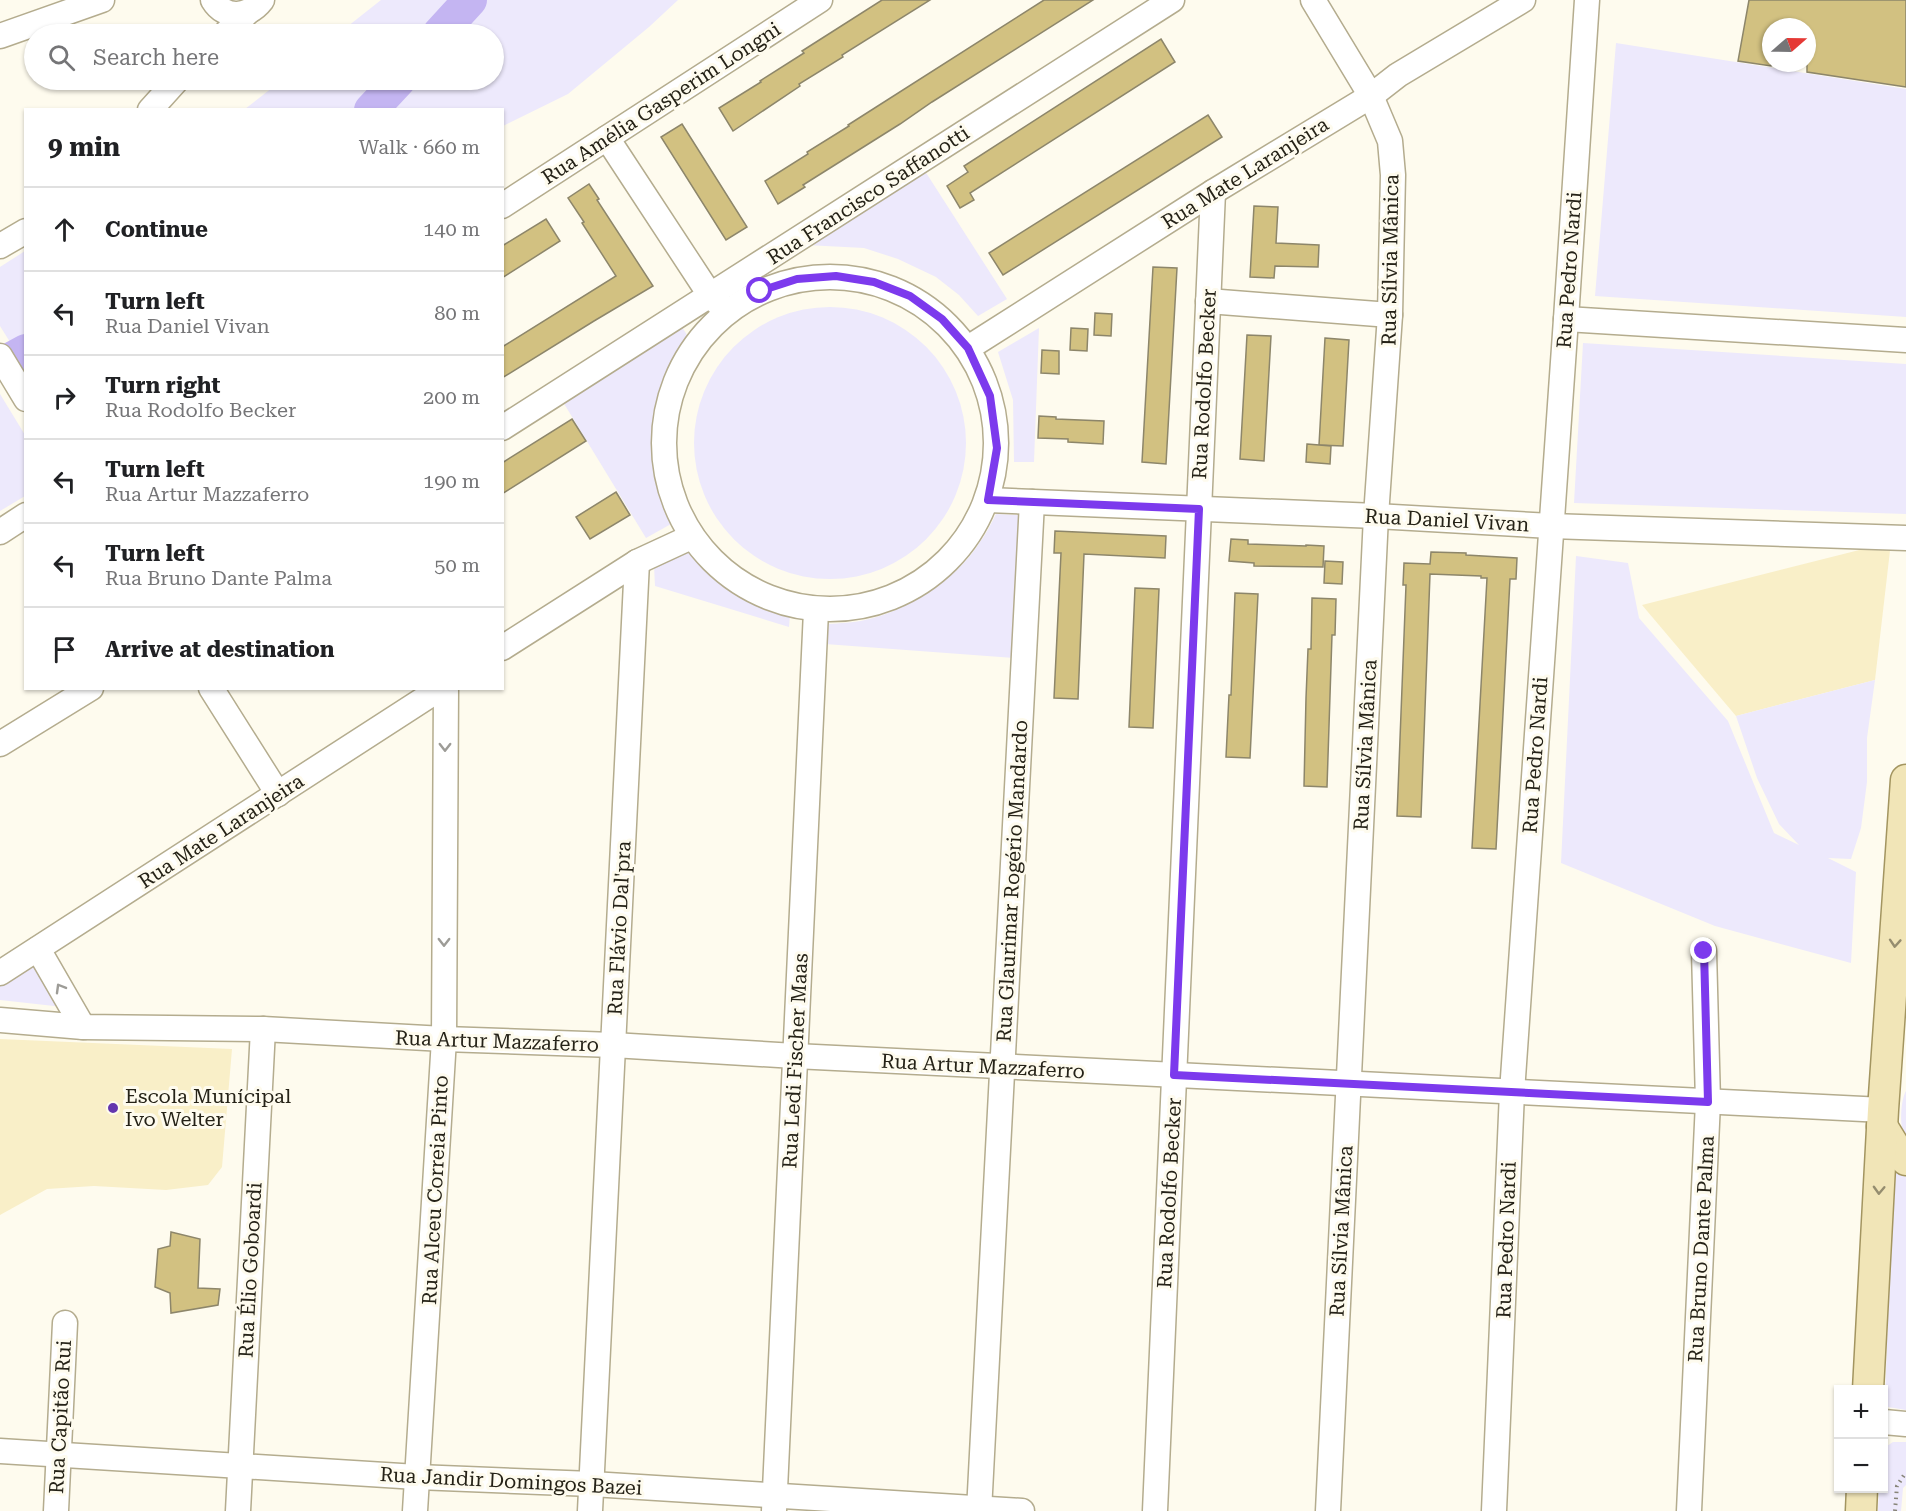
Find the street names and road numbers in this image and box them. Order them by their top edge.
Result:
street label: Rua Amélia Gasperim Longni [537,17,785,189]
street label: Rua Mate Laranjeira [1157,112,1333,234]
street label: Rua Francisco Saffanotti [762,121,974,269]
street label: Rua Sílvia Mânica [1377,174,1403,346]
street label: Rua Pedro Nardi [1552,191,1586,349]
street label: Rua Rodolfo Becker [1187,288,1221,480]
street label: Rua Daniel Vivan [1364,504,1530,536]
street label: Rua Sílvia Mânica [1349,658,1381,831]
street label: Rua Pedro Nardi [1518,676,1552,834]
street label: Rua Glaurimar Rogério Mandardo [992,719,1032,1043]
street label: Rua Mate Laranjeira [134,769,308,893]
street label: Rua Flávio Dal'pra [602,840,636,1016]
street label: Rua Ledi Fischer Maas [777,953,813,1169]
street label: Rua Artur Mazzaferro [395,1025,599,1057]
street label: Rua Artur Mazzaferro [880,1049,1086,1083]
street label: Rua Alceu Correia Pinto [417,1075,453,1305]
street label: Rua Rodolfo Becker [1152,1097,1186,1289]
street label: Rua Bruno Dante Palma [1683,1135,1719,1363]
street label: Rua Sílvia Mânica [1325,1144,1357,1317]
street label: Rua Pedro Nardi [1491,1161,1521,1319]
street label: Rua Élio Goboardi [233,1182,267,1358]
street label: Rua Capitão Rui [44,1339,76,1495]
street label: Rua Jandir Domingos Bazei [379,1462,643,1500]

